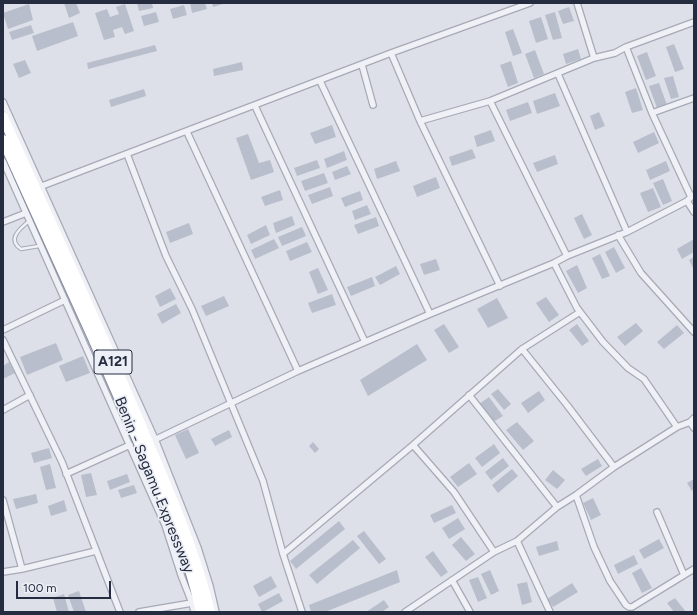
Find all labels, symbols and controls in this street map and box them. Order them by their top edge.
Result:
road number: A121 [94,350,132,374]
street label: Benin - Sagamu Expressway [110,394,198,576]
scale bar [18,573,113,599]
text: 100 m [23,581,57,595]

